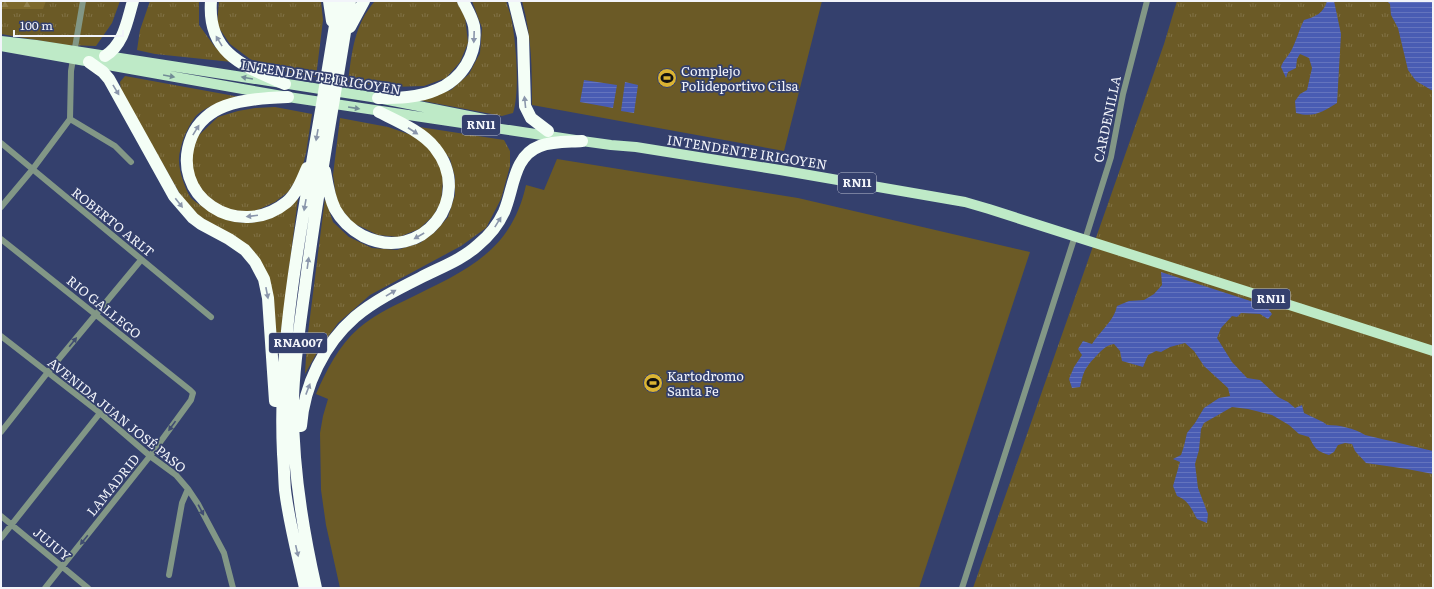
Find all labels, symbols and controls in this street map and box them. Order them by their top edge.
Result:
scale bar [14,12,123,38]
text: 100 m [20,16,53,34]
one-way arrow [470,31,477,43]
one-way arrow [215,35,222,47]
street label: INTENDENTE IRIGOYEN [240,54,403,99]
place label: Complejo Polideportivo Cilsa [681,61,798,95]
sports icon: Complejo Polideportivo Cilsa [656,67,678,89]
one-way arrow [163,73,175,79]
street label: CARDENILLA [1088,73,1125,164]
one-way arrow [241,75,253,81]
one-way arrow [112,84,119,96]
one-way arrow [522,96,528,108]
one-way arrow [348,105,360,111]
road number: RN11 [462,115,500,135]
one-way arrow [192,125,200,135]
one-way arrow [408,127,418,135]
one-way arrow [314,129,320,141]
street label: INTENDENTE IRIGOYEN [666,129,829,174]
road number: RN11 [838,173,876,193]
street label: ROBERTO ARLT [68,182,159,261]
one-way arrow [175,198,184,209]
one-way arrow [302,199,308,211]
one-way arrow [246,213,258,219]
one-way arrow [494,216,501,228]
one-way arrow [413,232,425,239]
one-way arrow [305,257,311,269]
street label: RIO GALLEGO [63,271,146,343]
one-way arrow [264,286,270,299]
road number: RN11 [1252,289,1290,309]
one-way arrow [385,290,397,297]
road number: RNA007 [269,333,327,353]
one-way arrow [68,337,77,348]
street label: AVENIDA JUAN JOSÉ PASO [44,353,191,477]
place label: Kartodromo Santa Fe [667,366,744,400]
sports icon: Kartodromo Santa Fe [642,372,664,394]
one-way arrow [306,382,312,394]
one-way arrow [168,421,176,431]
street label: LAMADRID [82,449,144,520]
one-way arrow [197,504,204,516]
street label: JUJUY [29,522,76,566]
one-way arrow [79,534,88,545]
one-way arrow [294,545,300,557]

